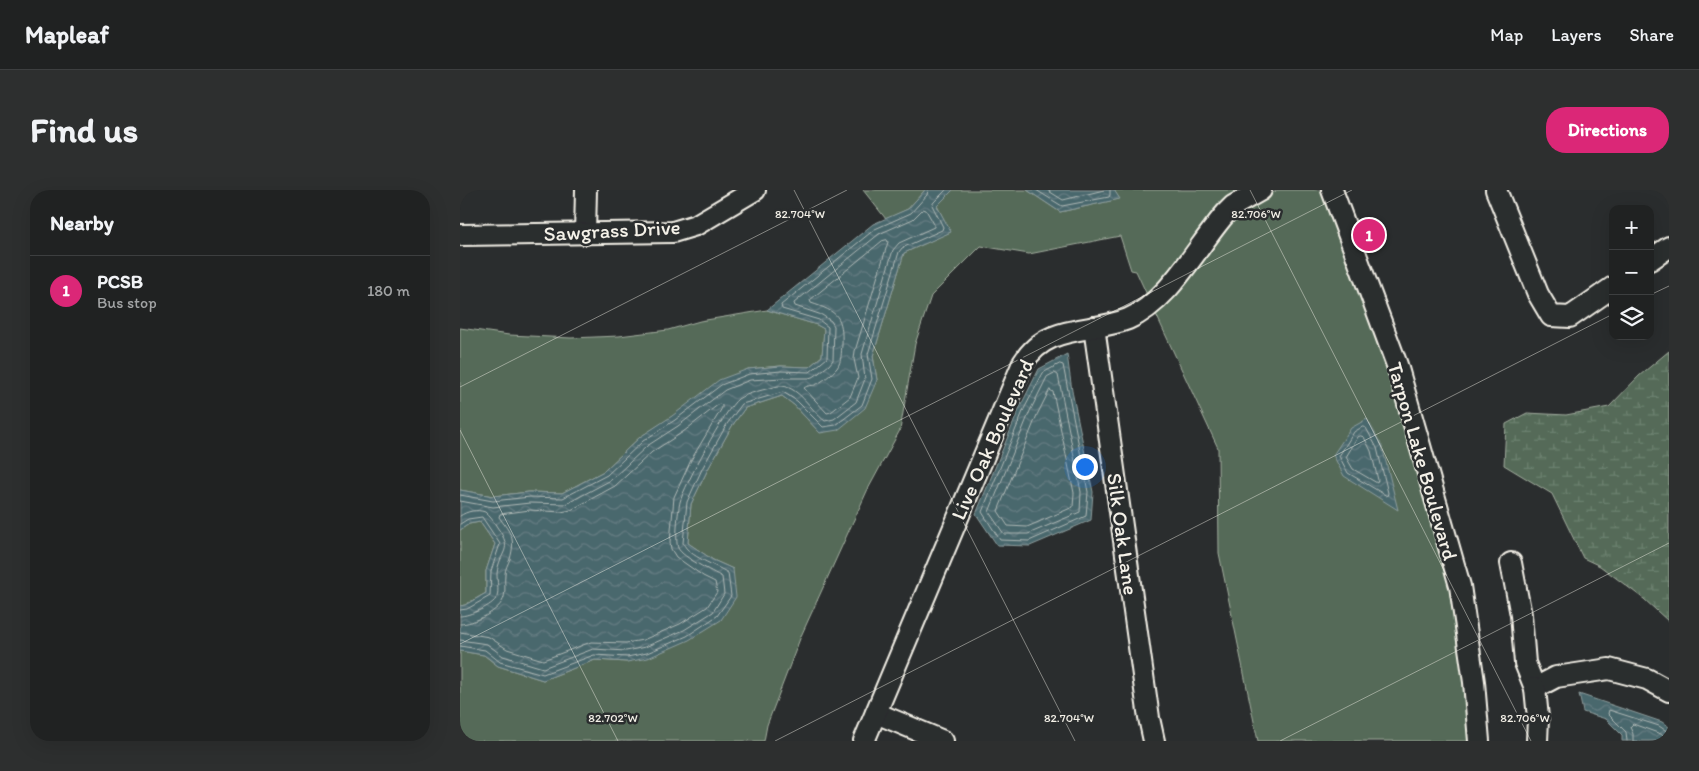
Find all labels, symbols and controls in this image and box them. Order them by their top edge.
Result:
text: Mapleaf [25,20,109,49]
text: Map [1490,24,1523,46]
text: Layers [1551,24,1601,46]
text: Share [1629,24,1674,46]
button: Directions [1546,107,1669,153]
text: Find us [30,109,138,151]
map controls [1609,205,1654,340]
button: + [1609,205,1654,250]
text: 82.704°W [775,207,825,221]
text: 82.706°W [1231,207,1281,221]
text: Nearby [50,210,114,235]
street label: Sawgrass Drive [543,214,681,246]
pin: 1 [1353,216,1385,254]
button: − [1609,250,1654,295]
text: PCSB [97,270,143,293]
text: 1 [62,281,70,300]
text: 180 m [367,281,410,300]
text: Bus stop [97,293,157,312]
button: layers [1609,295,1654,340]
street label: Live Oak Boulevard [945,354,1039,523]
street label: Tarpon Lake Boulevard [1383,359,1463,563]
your location [1072,454,1098,480]
street label: Silk Oak Lane [1102,471,1144,597]
text: 82.702°W [588,711,638,725]
text: 82.704°W [1044,711,1094,725]
text: 82.706°W [1500,711,1550,725]

